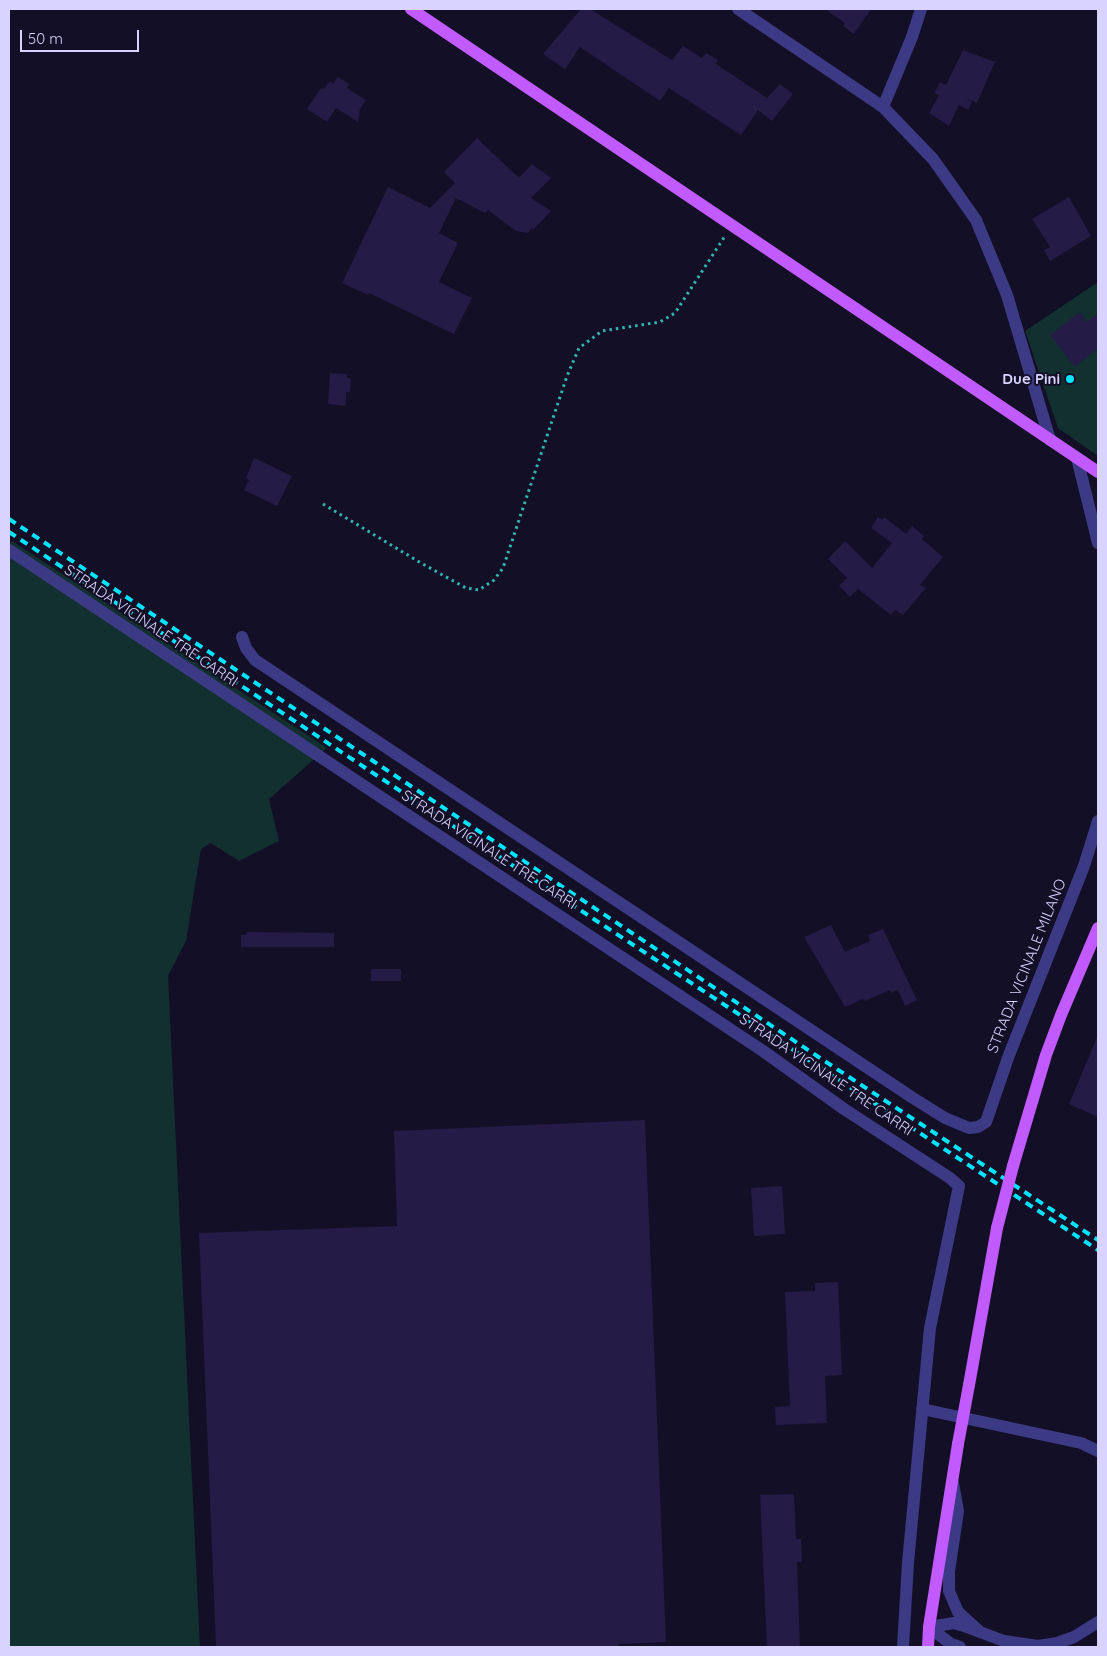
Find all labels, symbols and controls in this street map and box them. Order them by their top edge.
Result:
scale bar [22,20,141,52]
text: 50 m [28,29,63,48]
place label: Due Pini [1002,370,1060,388]
marker: Due Pini [1064,373,1076,385]
street label: STRADA VICINALE TRE CARRI [61,561,241,691]
street label: STRADA VICINALE TRE CARRI [398,787,580,913]
street label: STRADA VICINALE MILANO [984,876,1070,1056]
street label: STRADA VICINALE TRE CARRI [736,1010,916,1140]

